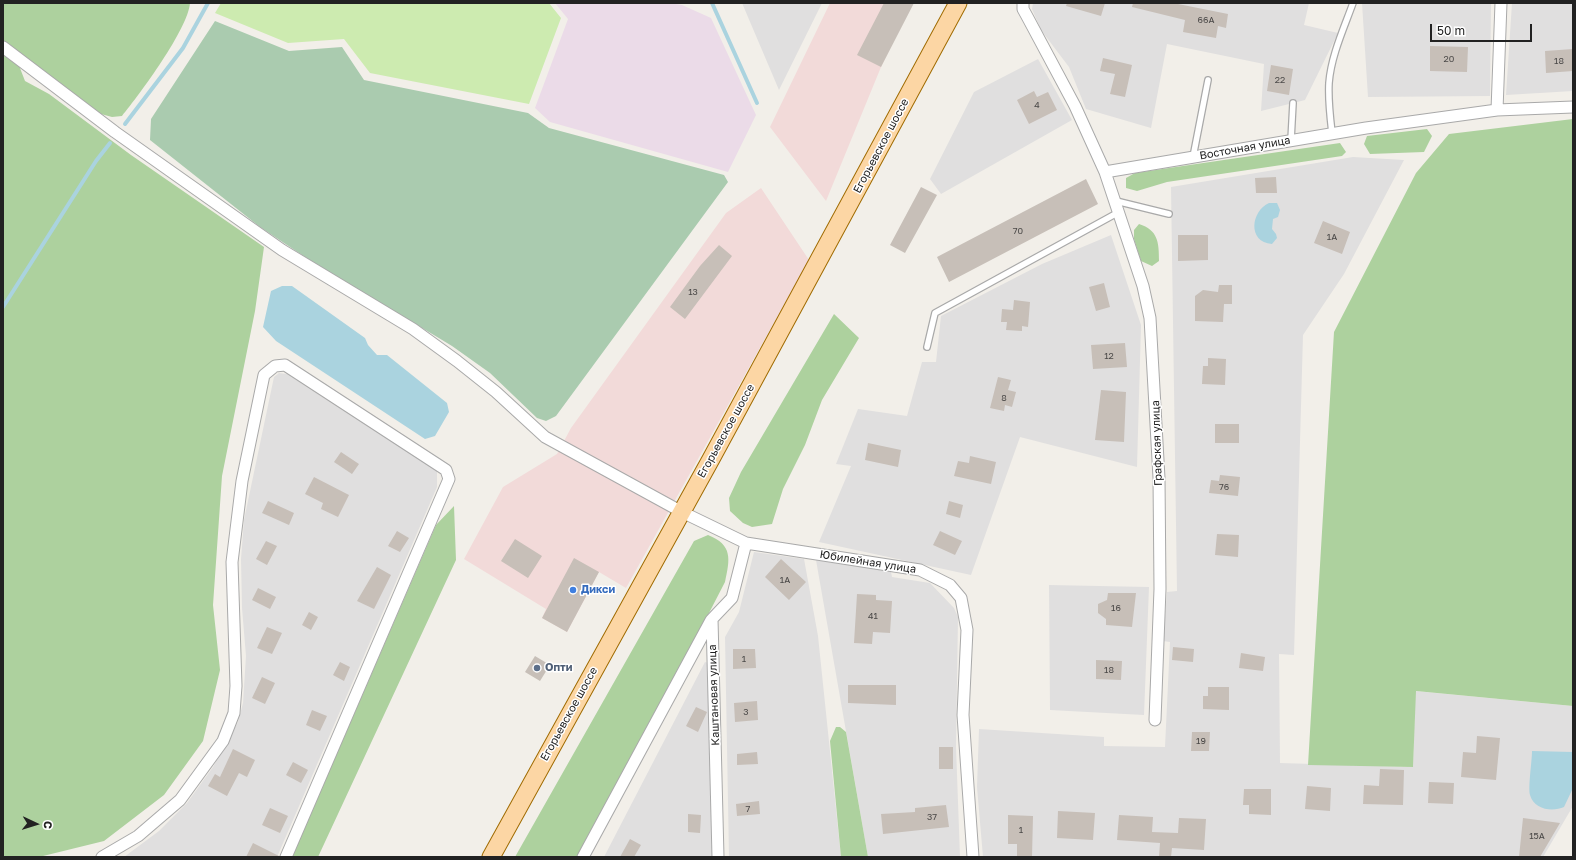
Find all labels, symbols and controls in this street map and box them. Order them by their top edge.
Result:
house number: 66А [1198,15,1214,25]
scale bar [1432,16,1534,42]
text: 50 m [1437,23,1465,38]
house number: 20 [1444,54,1454,64]
house number: 18 [1554,56,1564,66]
house number: 22 [1275,75,1285,85]
street label: Егорьевское шоссе [850,96,912,196]
house number: 4 [1034,100,1040,110]
street label: Восточная улица [1198,134,1292,162]
house number: 70 [1013,226,1023,236]
house number: 1А [1327,232,1337,242]
house number: 13 [688,287,698,297]
house number: 12 [1104,351,1114,361]
street label: Егорьевское шоссе [695,382,757,480]
house number: 8 [1001,393,1007,403]
street label: Графская улица [1149,400,1165,486]
house number: 76 [1219,482,1229,492]
street label: Юбилейная улица [819,548,917,576]
house number: 1А [780,575,790,585]
place label: Дикси [581,583,615,597]
marker: Дикси [568,585,578,595]
house number: 16 [1111,603,1121,613]
house number: 41 [868,611,878,621]
street label: Каштановая улица [706,644,722,746]
house number: 1 [742,654,746,664]
place label: Опти [545,661,572,675]
marker: Опти [532,663,542,673]
street label: Егорьевское шоссе [538,665,600,763]
house number: 18 [1104,665,1114,675]
house number: 3 [743,707,749,717]
house number: 19 [1196,736,1206,746]
north arrow [16,804,56,844]
house number: 7 [746,804,750,814]
house number: 37 [927,812,937,822]
text: С [42,821,55,829]
house number: 1 [1019,825,1023,835]
house number: 15А [1529,831,1545,841]

